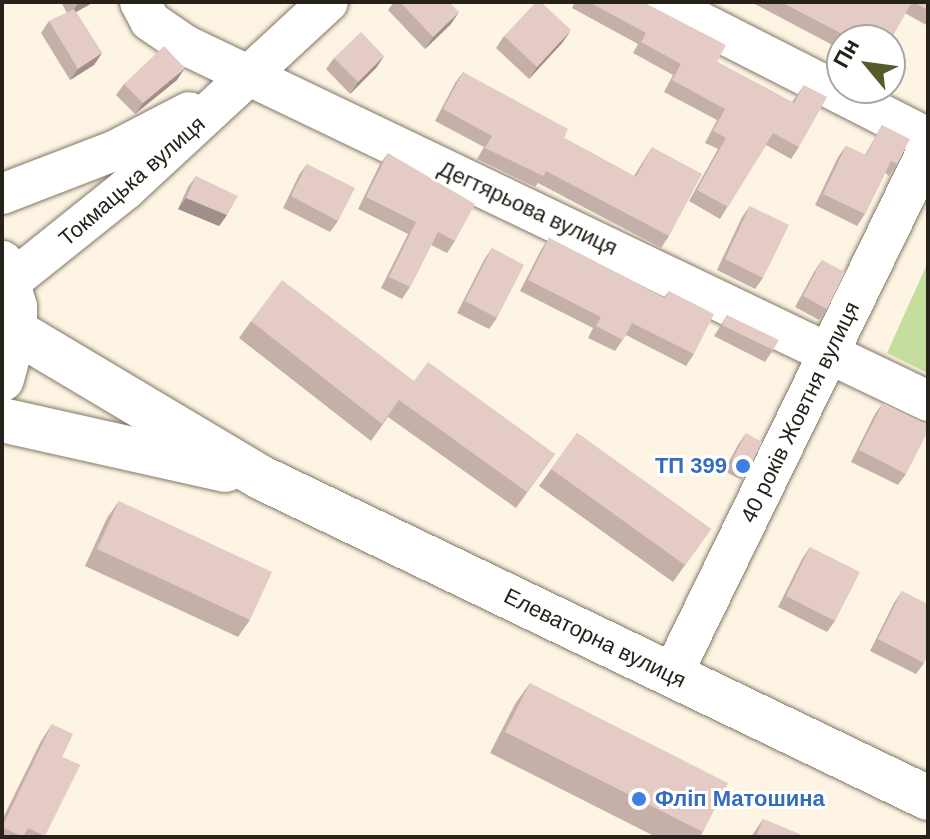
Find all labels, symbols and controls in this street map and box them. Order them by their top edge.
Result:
north arrow [826,24,906,104]
text: Пн [828,34,864,72]
street label: Токмацька вулиця [54,110,210,252]
street label: Дегтярьова вулиця [434,155,622,261]
street label: 40 років Жовтня вулиця [735,297,865,527]
place label: ТП 399 [655,453,727,479]
marker: ТП 399 [734,457,752,475]
street label: Елеваторна вулиця [500,582,690,694]
place label: Фліп Матошина [655,786,825,812]
marker: Фліп Матошина [630,790,648,808]

